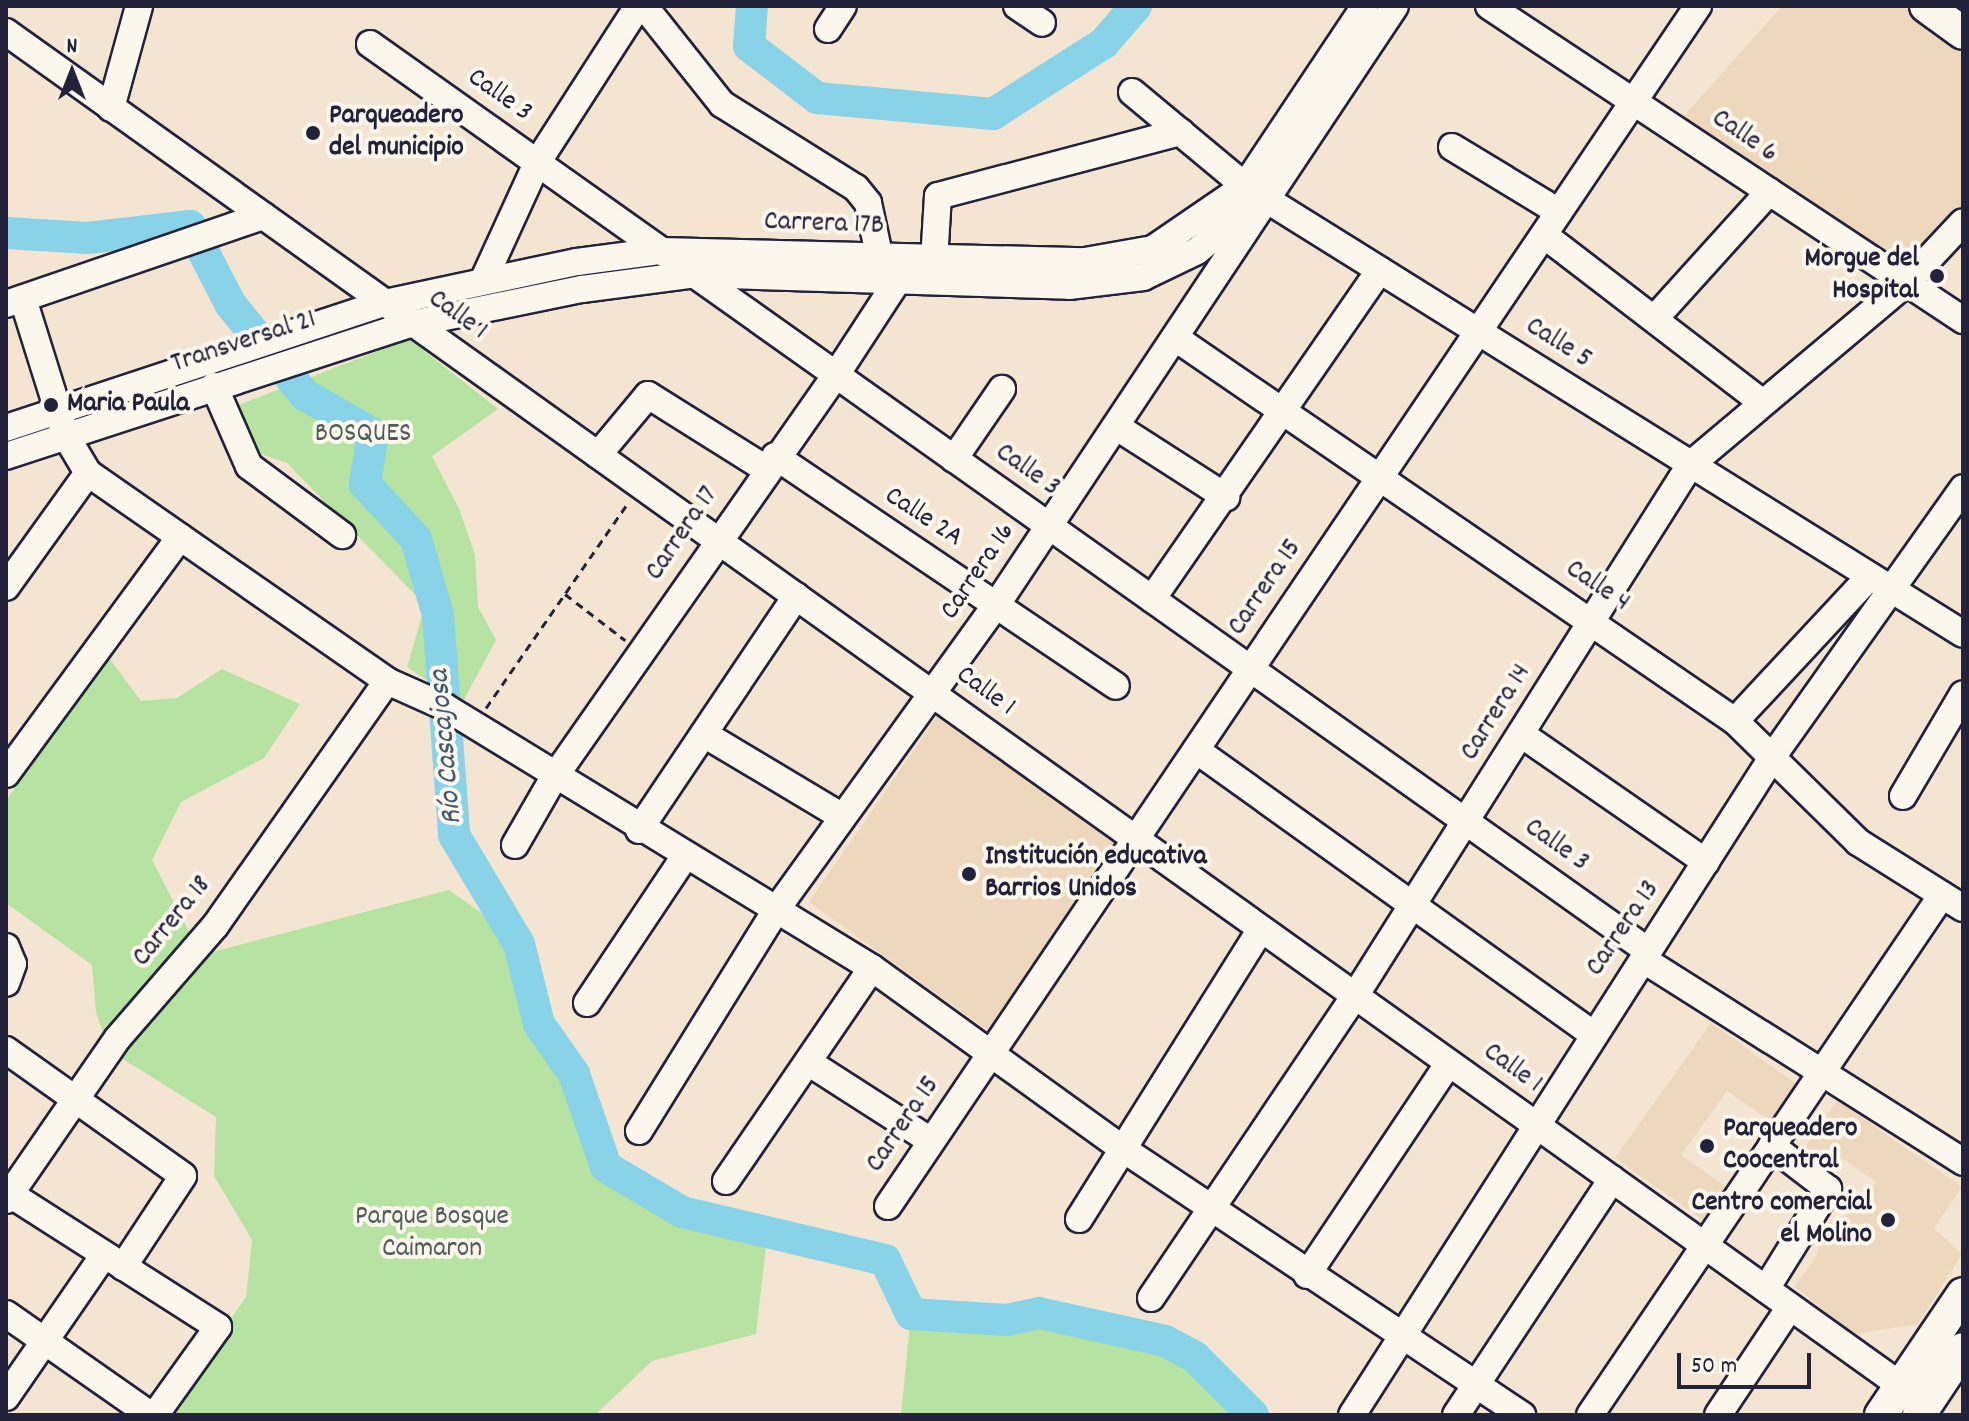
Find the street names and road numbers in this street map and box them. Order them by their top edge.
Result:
street label: Calle 3 [460,62,538,130]
street label: Calle 6 [1704,103,1784,171]
street label: Carrera 17B [763,206,885,244]
street label: Calle 1 [421,283,493,349]
street label: Transversal 21 [167,304,321,382]
street label: Calle 5 [1519,311,1597,377]
street label: Calle 3 [988,437,1066,505]
street label: Carrera 17 [639,480,727,588]
street label: Calle 2A [878,480,968,556]
street label: Carrera 16 [934,517,1024,627]
street label: Carrera 15 [1222,533,1310,643]
street label: Calle 4 [1558,553,1636,621]
street label: Carrera 14 [1454,658,1540,768]
street label: Calle 1 [949,659,1021,725]
street label: Calle 3 [1517,812,1595,880]
street label: Carrera 18 [126,870,220,974]
street label: Carrera 13 [1580,875,1668,983]
street label: Calle 1 [1476,1036,1548,1102]
street label: Carrera 15 [860,1070,948,1180]

